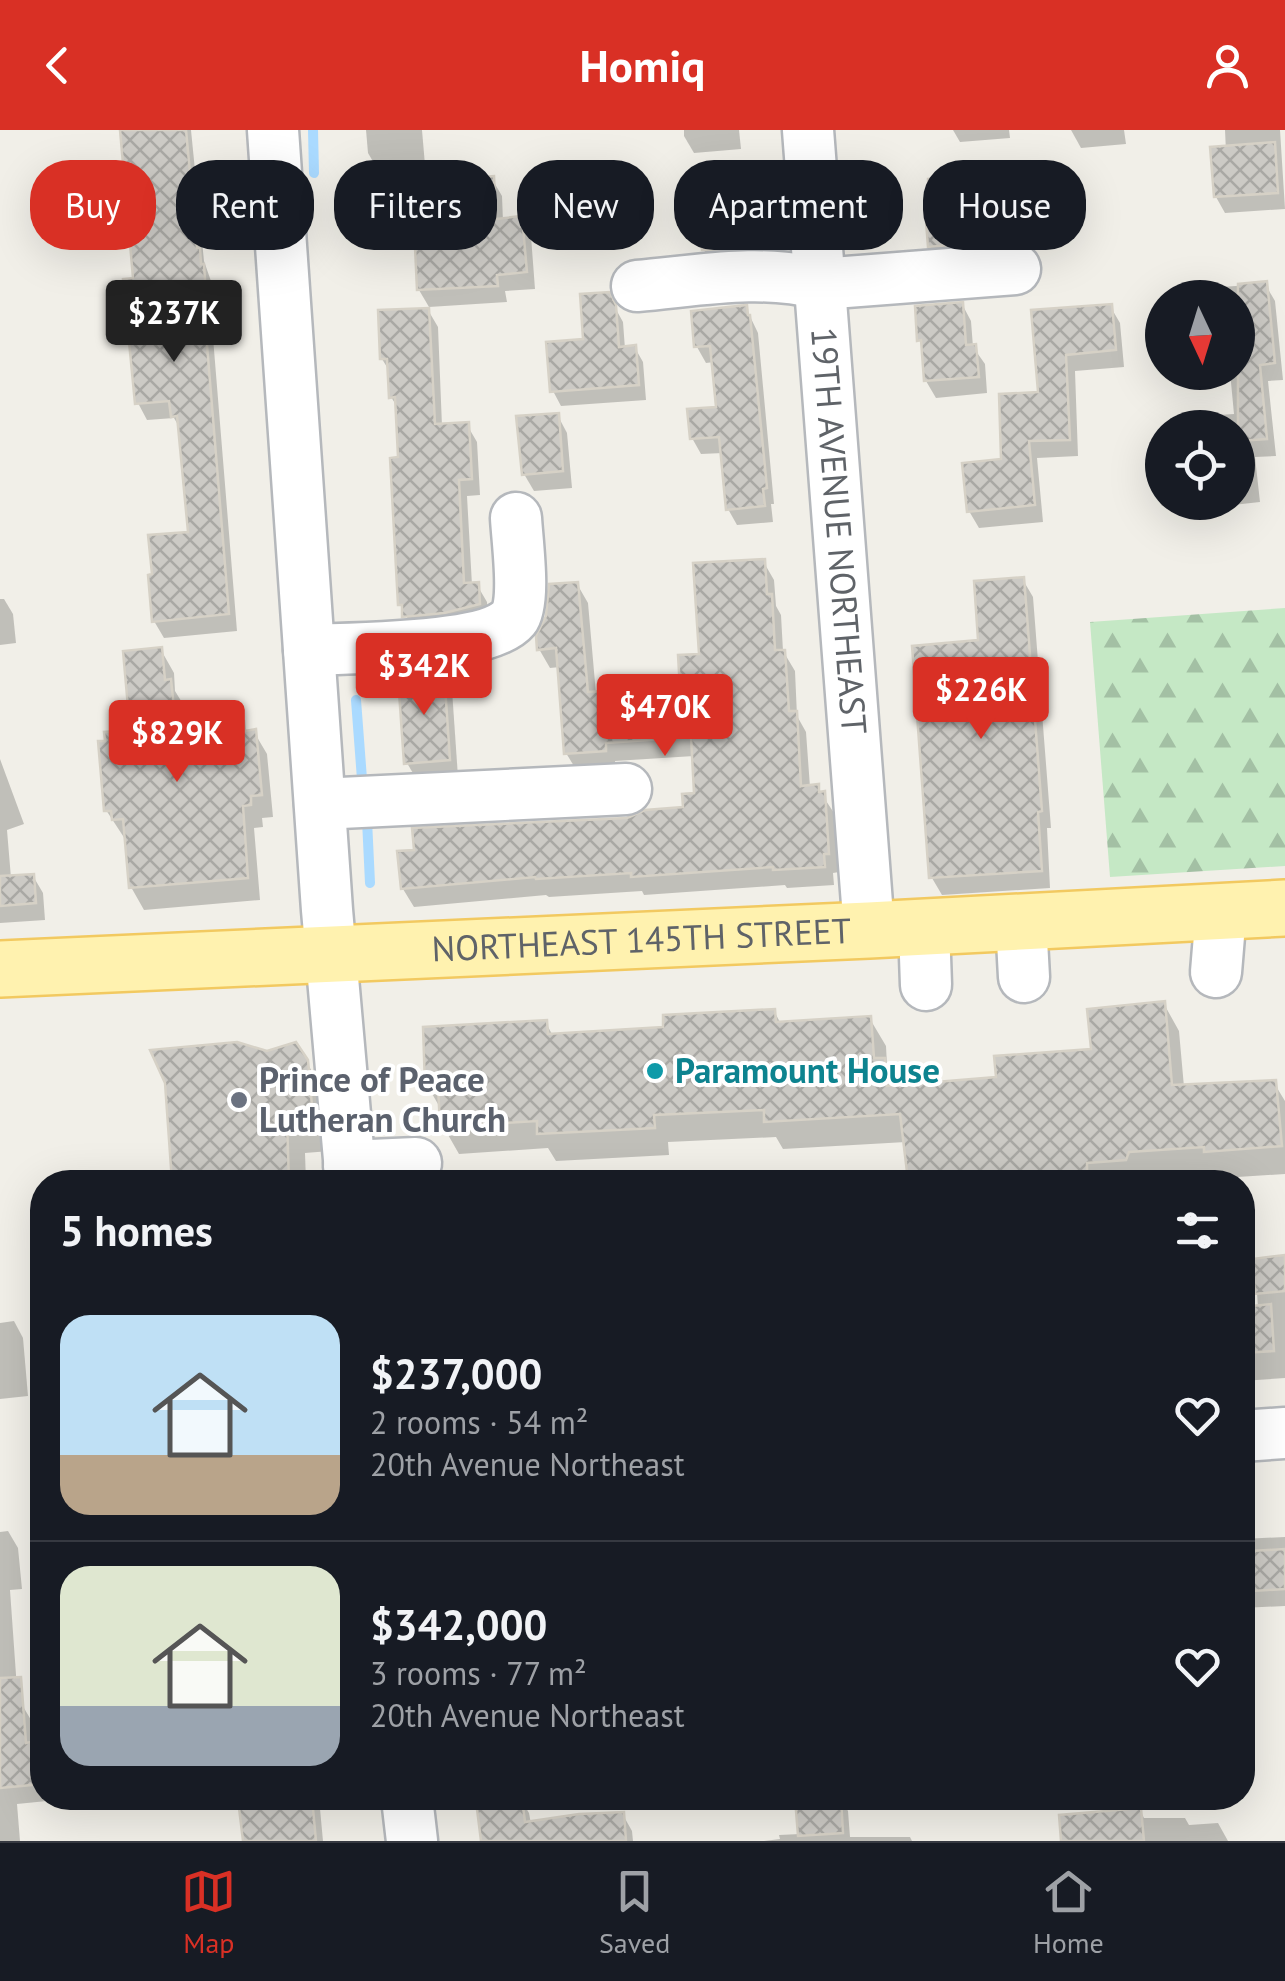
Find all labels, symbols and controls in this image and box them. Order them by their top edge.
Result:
text: Homiq [580,36,705,94]
icon: back [30,38,85,93]
icon: person [1200,38,1255,93]
chip: Buy [30,160,156,250]
chip: Rent [176,160,314,250]
chip: Filters [334,160,497,250]
chip: New [517,160,654,250]
chip: Apartment [674,160,903,250]
chip: House [923,160,1086,250]
pin: $237K [104,280,244,365]
north arrow [1145,280,1255,390]
map controls [1145,280,1255,520]
text: $237K [128,291,220,333]
street label: 19TH AVENUE NORTHEAST [801,326,878,736]
button: locate [1145,410,1255,520]
pin: $342K [354,633,494,718]
text: $342K [378,644,470,686]
pin: $226K [911,657,1051,742]
text: $226K [935,668,1027,710]
pin: $470K [595,674,735,759]
text: $470K [619,685,711,727]
pin: $829K [107,700,247,785]
text: $829K [131,711,223,753]
street label: NORTHEAST 145TH STREET [431,907,852,972]
place label: Paramount House [675,1047,940,1093]
place label: Prince of Peace Lutheran Church [259,1056,506,1142]
marker: Paramount House [644,1060,666,1082]
marker: Prince of Peace Lutheran Church [228,1089,250,1111]
text: 5 homes [60,1203,213,1258]
icon: filters [1170,1203,1225,1258]
text: $237,000 [370,1346,542,1401]
icon: home [140,1355,260,1475]
icon: heart [1170,1388,1225,1443]
text: 2 rooms · 54 m² [370,1401,588,1443]
text: 20th Avenue Northeast [370,1443,685,1485]
text: $342,000 [370,1597,547,1652]
icon: home [140,1606,260,1726]
icon: heart [1170,1639,1225,1694]
text: 3 rooms · 77 m² [370,1652,587,1694]
text: 20th Avenue Northeast [370,1694,685,1736]
tab: Map [181,1864,236,1961]
tab: Saved [599,1864,670,1961]
tab: Home [1033,1864,1104,1961]

